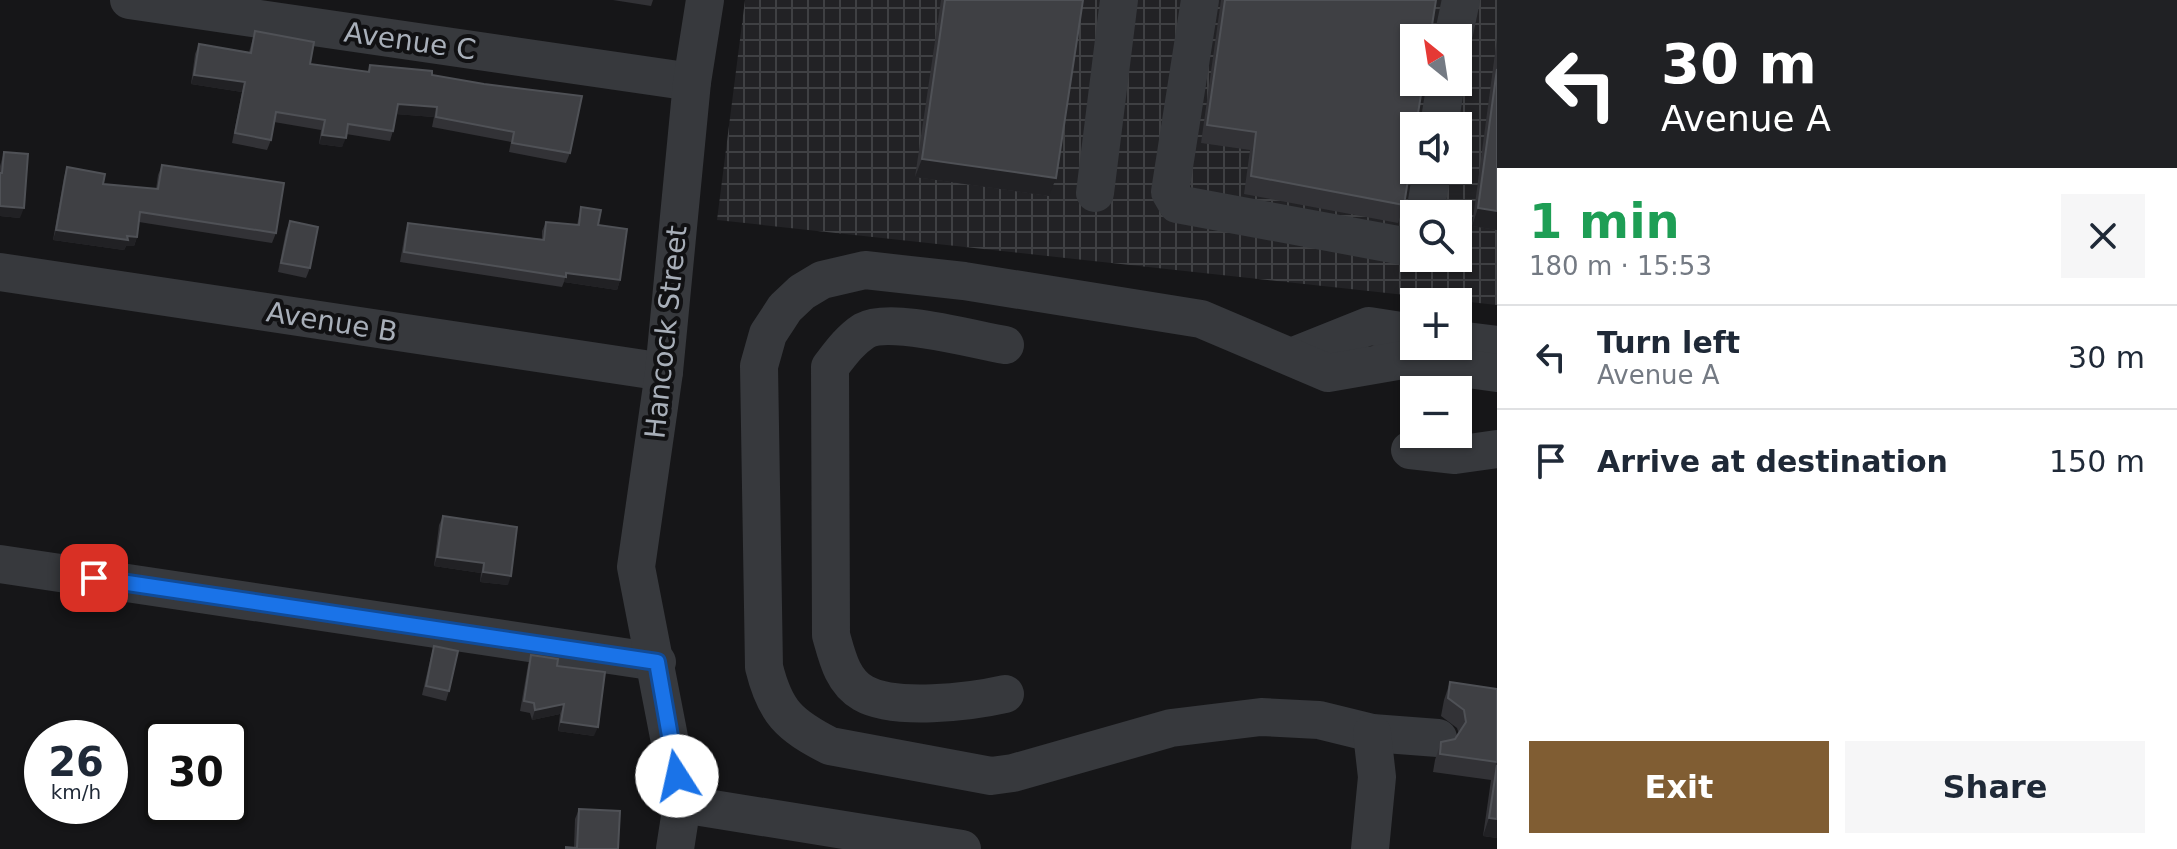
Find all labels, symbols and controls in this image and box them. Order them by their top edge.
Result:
street label: Avenue C [342,15,478,67]
north arrow [1400,24,1472,96]
map controls [1400,24,1472,448]
text: 30 m [1661,31,1817,96]
icon: left [1529,32,1633,136]
text: Avenue A [1661,98,1831,139]
button: sound [1400,112,1472,184]
text: 1 min [1529,193,1680,249]
button: close [2061,194,2145,278]
button: search [1400,200,1472,272]
street label: Hancock Street [638,224,694,440]
text: 180 m · 15:53 [1529,251,1712,281]
button: + [1400,288,1472,360]
street label: Avenue B [264,295,400,349]
text: Turn left [1597,325,1740,360]
icon: left [1529,335,1573,379]
text: 30 m [2068,340,2145,375]
text: Avenue A [1597,360,1720,390]
button: − [1400,376,1472,448]
icon: arrive [1529,439,1573,483]
text: Arrive at destination [1597,444,1948,479]
text: 150 m [2049,444,2145,479]
pin [60,544,128,612]
icon: arrive [72,556,116,600]
speed limit sign: 30 [144,720,248,824]
position arrow [635,734,719,818]
text: 26 [48,739,104,785]
button: Exit [1529,741,1829,833]
button: Share [1845,741,2145,833]
text: km/h [51,780,101,804]

